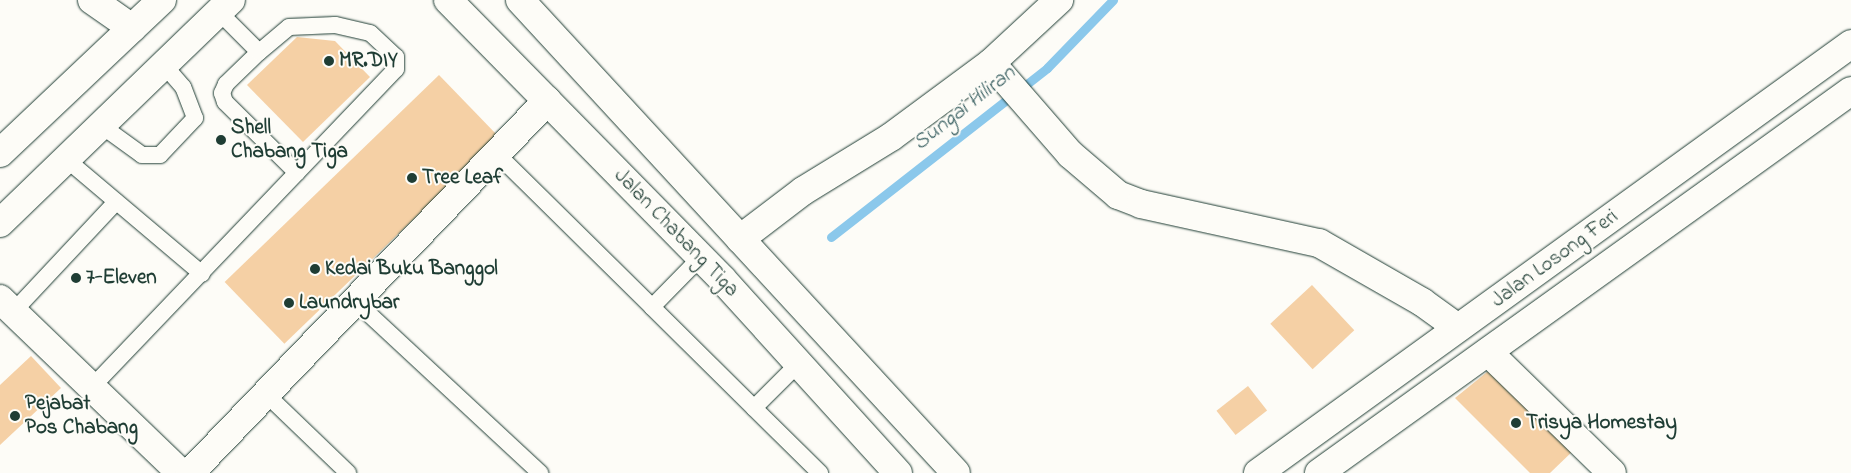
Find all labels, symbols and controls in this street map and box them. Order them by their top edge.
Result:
place label: MR.DIY [339,48,398,74]
marker: MR.DIY [323,55,335,67]
water label: Sungai Hiliran [909,61,1021,157]
place label: Shell Chabang Tiga [231,115,348,165]
marker: Shell Chabang Tiga [215,134,227,146]
street label: Jalan Chabang Tiga [608,163,744,303]
place label: Tree Leaf [422,165,503,191]
marker: Tree Leaf [406,172,418,184]
street label: Jalan Losong Feri [1487,205,1623,313]
place label: Kedai Buku Banggol [325,256,498,282]
marker: Kedai Buku Banggol [309,263,321,275]
place label: 7-Eleven [86,265,157,291]
marker: 7-Eleven [70,272,82,284]
place label: Laundrybar [299,290,399,316]
marker: Laundrybar [283,297,295,309]
place label: Pejabat Pos Chabang [25,391,138,441]
marker: Pejabat Pos Chabang [9,410,21,422]
place label: Trisya Homestay [1526,410,1677,436]
marker: Trisya Homestay [1510,417,1522,429]

